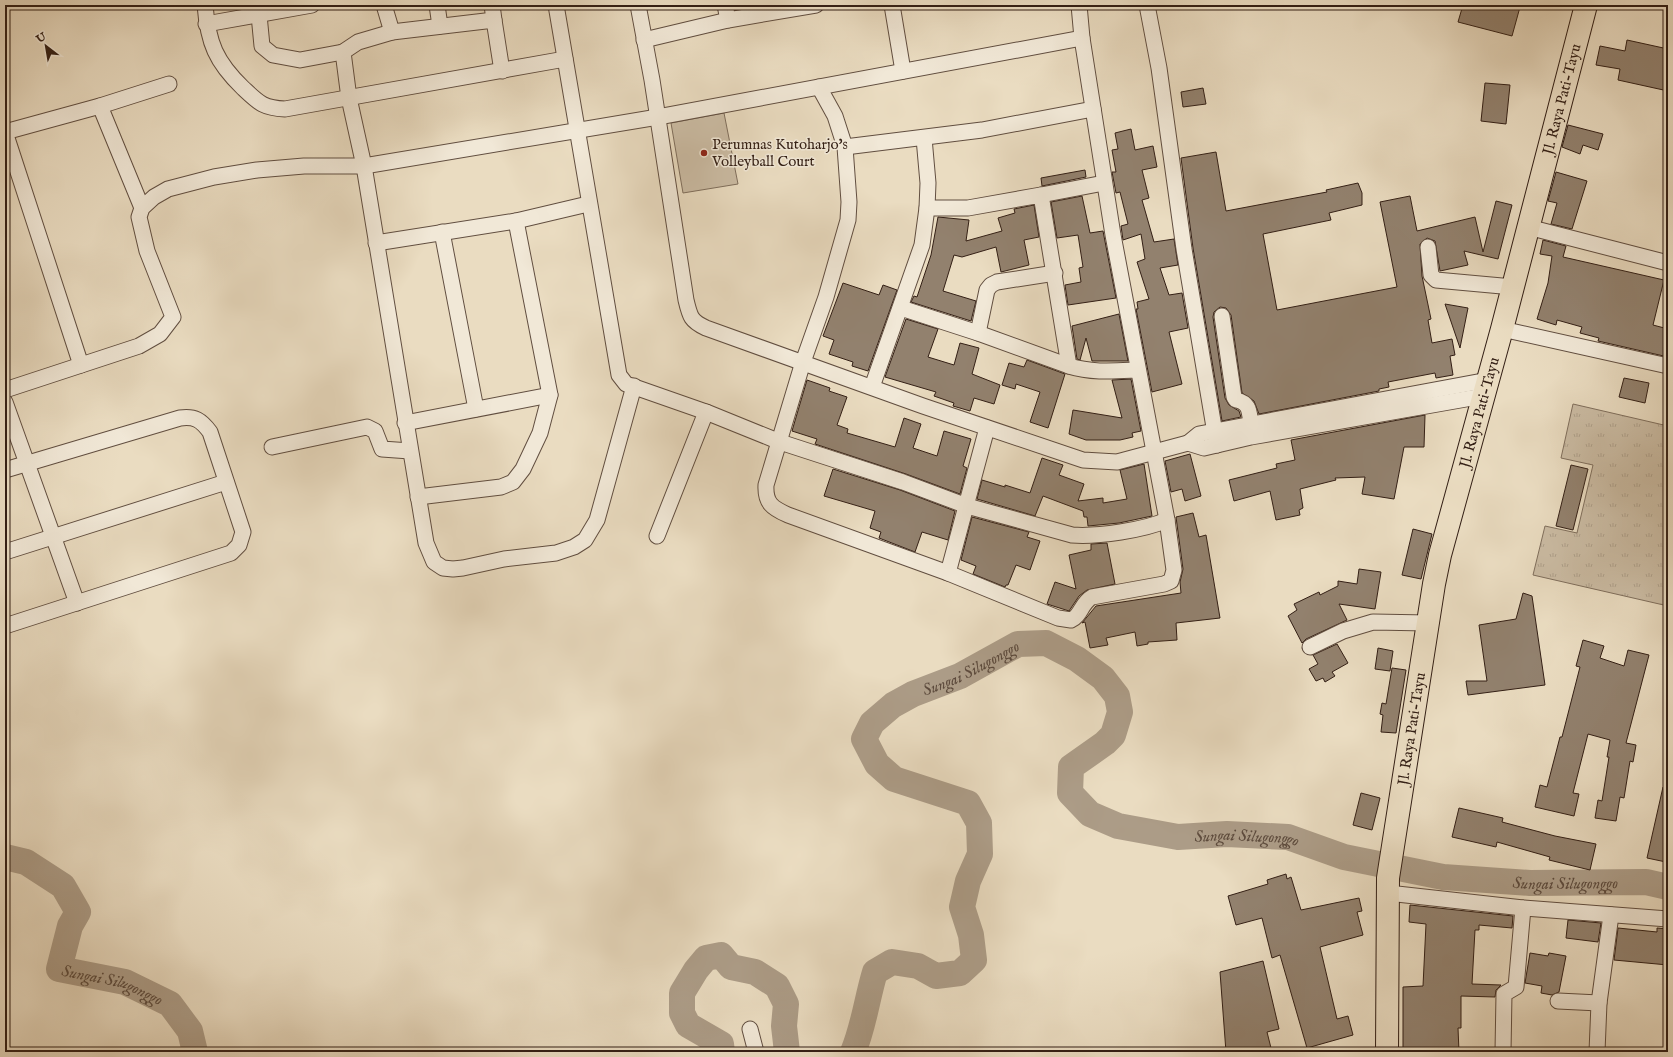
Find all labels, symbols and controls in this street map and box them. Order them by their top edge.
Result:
north arrow [26,26,66,66]
text: U [33,30,50,47]
street label: Jl. Raya Pati-Tayu [1538,42,1586,159]
place label: Perumnas Kutoharjo's Volleyball Court [711,135,848,171]
marker: Perumnas Kutoharjo's Volleyball Court [699,148,709,158]
street label: Jl. Raya Pati-Tayu [1455,355,1504,472]
water label: Sungai Silugonggo [920,637,1024,701]
street label: Jl. Raya Pati-Tayu [1393,671,1430,789]
water label: Sungai Silugonggo [1194,826,1302,852]
water label: Sungai Silugonggo [1512,874,1618,895]
water label: Sungai Silugonggo [60,962,166,1011]

